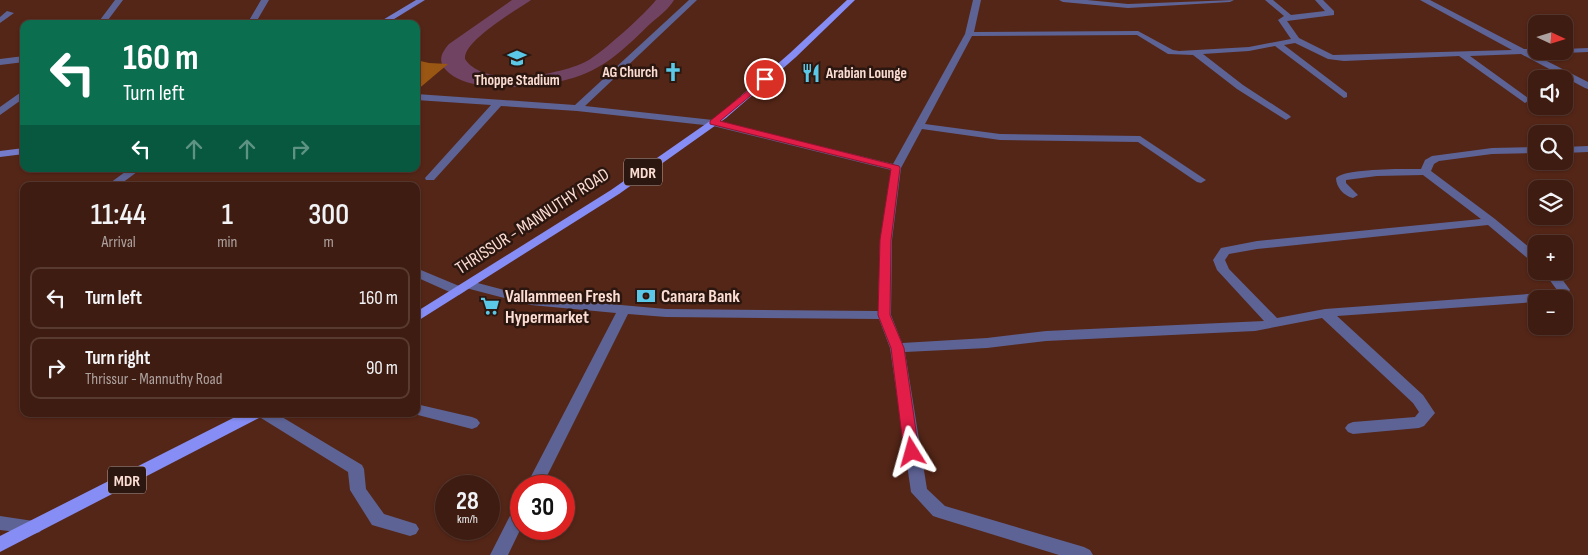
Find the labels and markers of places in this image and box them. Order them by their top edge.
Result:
school or university icon: Thoppe Stadium [506,47,528,69]
pin [744,58,786,100]
church icon: AG Church [662,61,684,83]
restaurant icon: Arabian Lounge [800,62,822,84]
place label: AG Church [601,63,658,82]
place label: Arabian Lounge [825,64,907,83]
place label: Thoppe Stadium [474,71,560,90]
bank icon: Canara Bank [635,285,657,307]
place label: Vallammeen Fresh Hypermarket [505,286,621,328]
place label: Canara Bank [661,286,740,307]
supermarket icon: Vallammeen Fresh Hypermarket [479,295,501,317]

